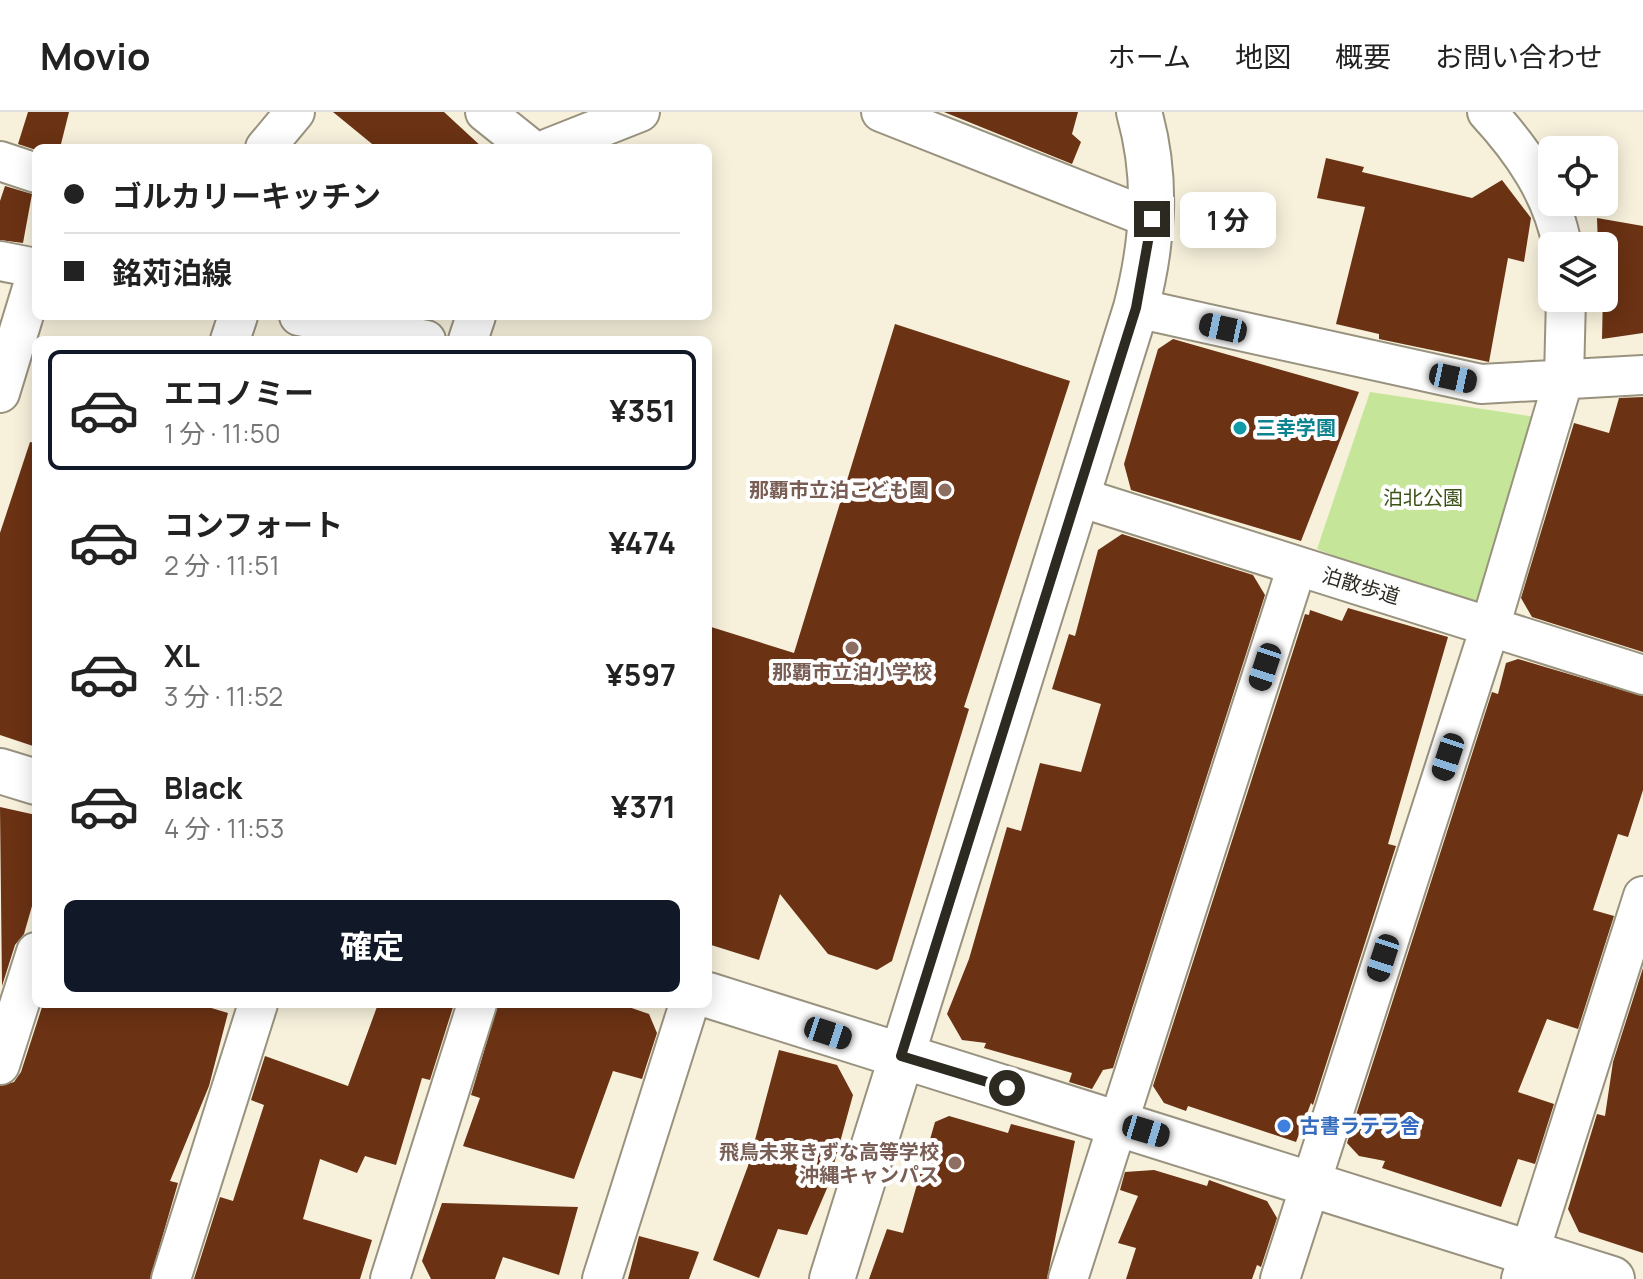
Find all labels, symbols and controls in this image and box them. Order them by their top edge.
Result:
text: Movio [40,29,150,81]
text: ホーム [1108,37,1191,75]
text: 地図 [1235,37,1291,75]
text: 概要 [1335,37,1391,75]
text: お問い合わせ [1435,37,1603,75]
map controls [1538,136,1618,312]
button: locate [1538,136,1618,216]
text: ゴルカリーキッチン [112,175,381,216]
callout: 1 分 [1180,191,1276,247]
route end [1134,201,1170,237]
text: 1 分 [1207,202,1249,238]
button: layers [1538,232,1618,312]
text: 銘苅泊線 [112,252,232,293]
car [1197,311,1249,345]
car [1427,361,1479,395]
text: エコノミー [164,372,314,413]
icon: car [68,374,140,446]
text: ¥351 [609,390,676,431]
place label: 三幸学園 [1256,414,1336,441]
text: 1 分 · 11:50 [164,415,281,451]
marker: 三幸学園 [1231,419,1249,437]
place label: 那覇市立泊こども園 [749,476,929,503]
marker: 那覇市立泊こども園 [936,481,954,499]
park label: 泊北公園 [1383,484,1463,511]
text: コンフォート [164,504,343,545]
icon: car [68,506,140,578]
text: ¥474 [608,522,676,563]
text: 2 分 · 11:51 [164,547,280,583]
street label: 泊散歩道 [1319,561,1403,610]
text: XL [164,635,200,676]
icon: car [68,638,140,710]
marker: 那覇市立泊小学校 [843,639,861,657]
car [1246,640,1284,694]
text: ¥597 [606,654,676,695]
place label: 那覇市立泊小学校 [772,658,932,685]
text: 3 分 · 11:52 [164,678,283,714]
car [1429,730,1467,784]
text: Black [164,767,242,808]
icon: car [68,770,140,842]
text: ¥371 [611,786,676,827]
text: 4 分 · 11:53 [164,810,284,846]
button: 確定 [64,900,680,992]
car [1364,931,1402,985]
car [801,1014,855,1052]
route start [989,1070,1025,1106]
place label: 古書ラテラ舎 [1300,1112,1420,1139]
car [1120,1113,1172,1149]
marker: 古書ラテラ舎 [1275,1117,1293,1135]
place label: 飛鳥未来きずな高等学校 沖縄キャンパス [719,1138,939,1188]
marker: 飛鳥未来きずな高等学校 沖縄キャンパス [946,1154,964,1172]

